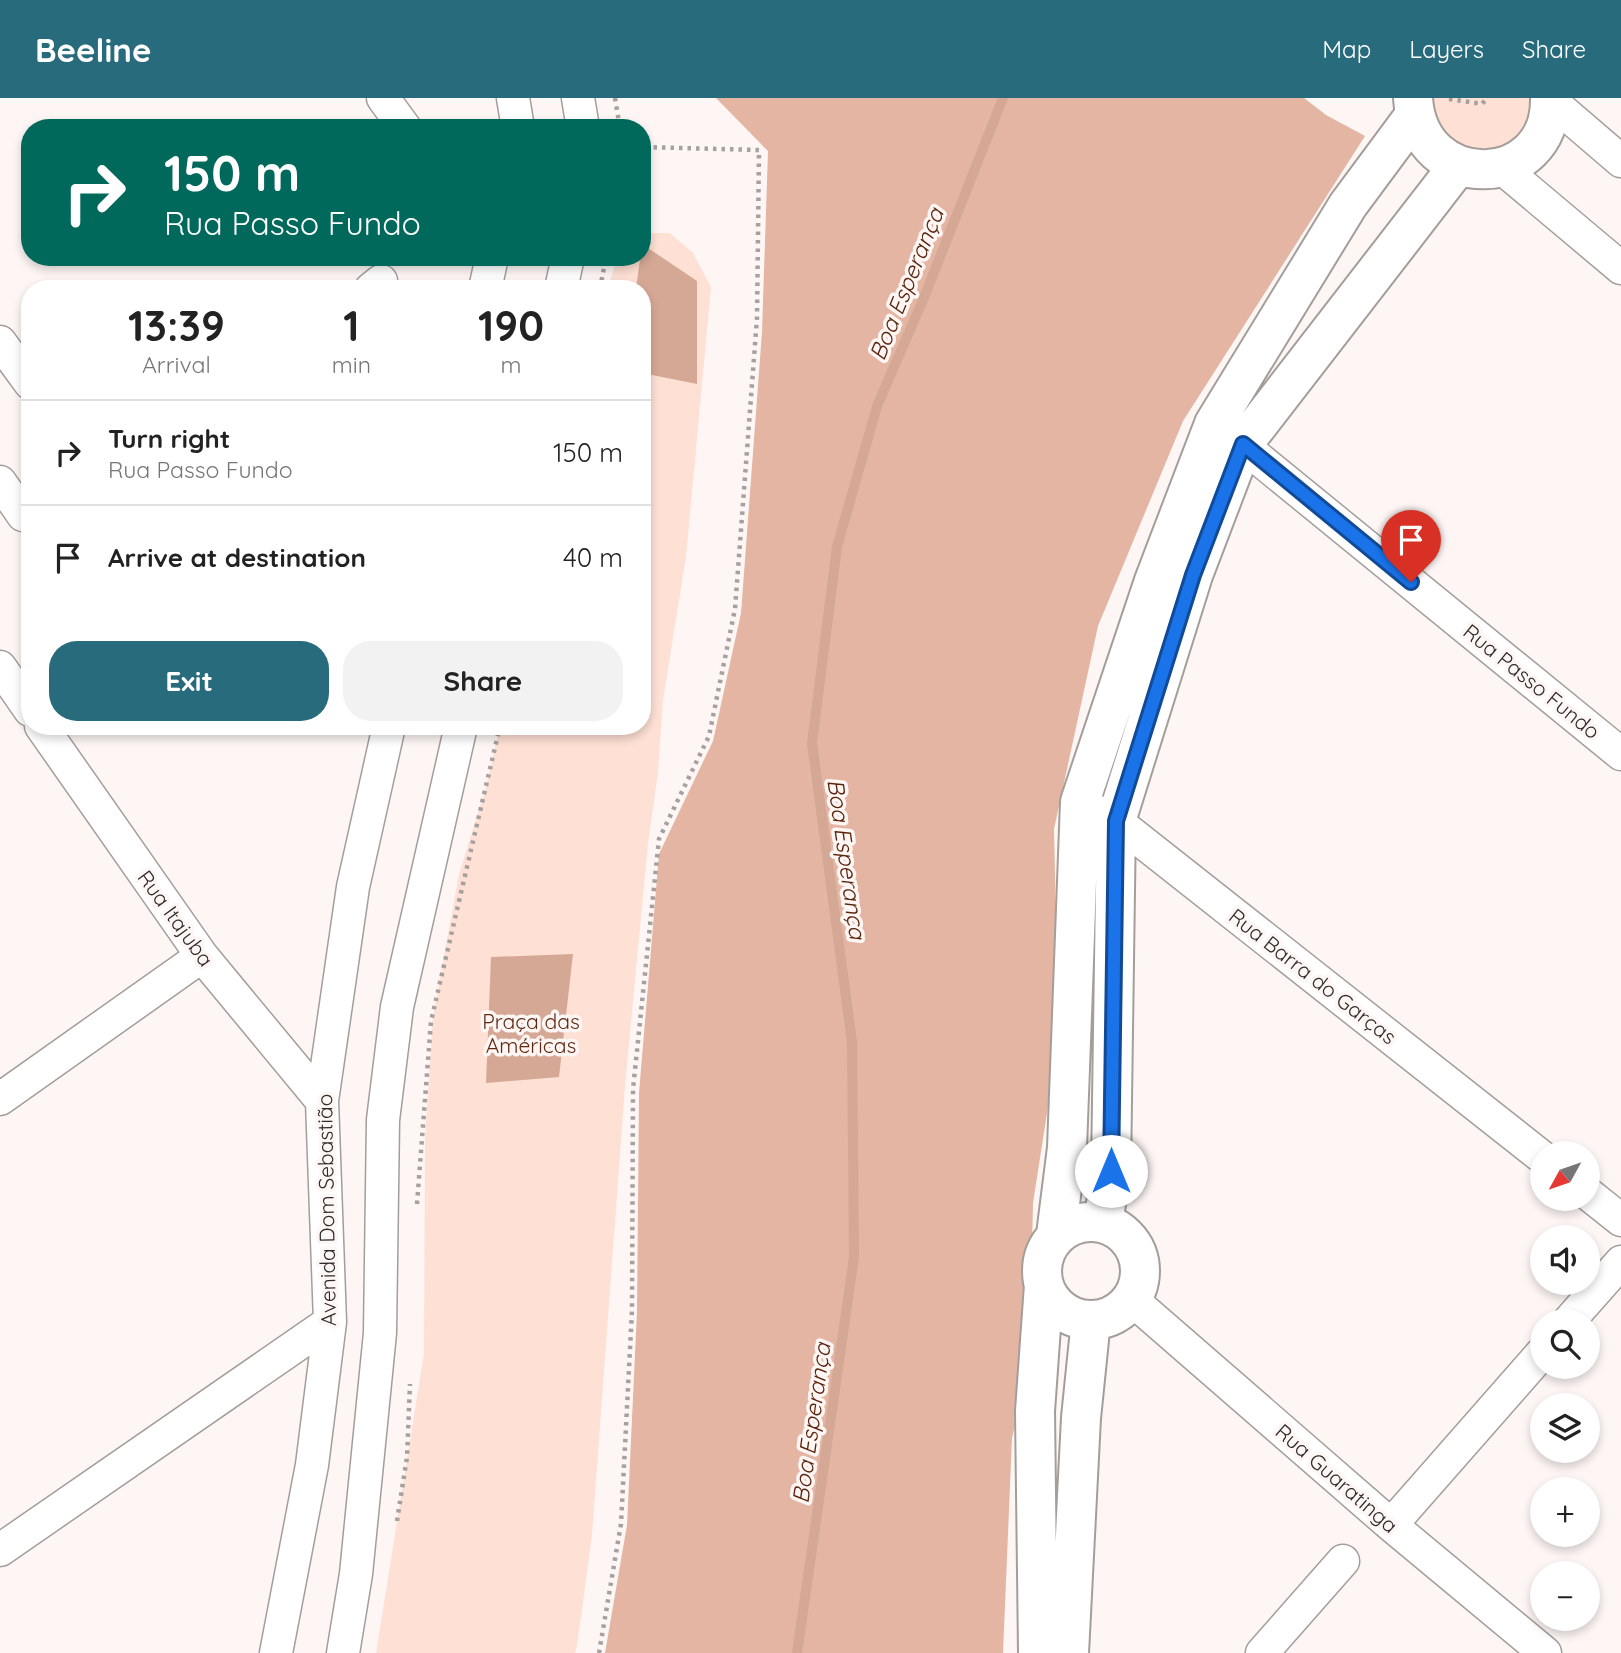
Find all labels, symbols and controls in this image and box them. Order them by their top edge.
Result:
text: Beeline [35,29,151,70]
text: Map [1322,34,1371,64]
text: Layers [1409,34,1484,64]
text: Share [1522,34,1586,64]
text: 150 m [164,142,300,203]
icon: right [49,147,140,238]
text: Rua Passo Fundo [164,203,421,243]
water label: Boa Esperança [862,203,950,364]
text: 13:39 [128,299,225,352]
text: 1 [343,299,360,352]
text: 190 [478,299,544,352]
text: Arrival [142,350,211,379]
text: min [332,350,371,379]
text: m [500,350,521,379]
text: Turn right [108,422,230,455]
icon: right [49,434,87,472]
text: 150 m [553,436,623,469]
text: Rua Passo Fundo [108,455,293,484]
pin [1381,510,1441,582]
icon: arrive [1392,521,1430,559]
icon: arrive [49,539,87,577]
text: Arrive at destination [108,541,366,574]
text: 40 m [563,541,623,574]
street label: Rua Passo Fundo [1458,618,1606,744]
button: Exit [49,641,329,721]
button: Share [343,641,623,721]
water label: Boa Esperança [821,777,873,942]
street label: Rua Itajuba [132,865,220,971]
street label: Rua Barra do Garças [1224,903,1402,1049]
park label: Praça das Américas [482,1008,580,1058]
street label: Avenida Dom Sebastião [311,1094,341,1326]
position arrow [1074,1134,1148,1208]
north arrow [1530,1141,1600,1211]
map controls [1530,1141,1600,1631]
button: sound [1530,1225,1600,1295]
button: search [1530,1309,1600,1379]
water label: Boa Esperança [785,1340,837,1505]
button: layers [1530,1393,1600,1463]
street label: Rua Guaratinga [1271,1418,1403,1538]
button: + [1530,1477,1600,1547]
button: − [1530,1561,1600,1631]

